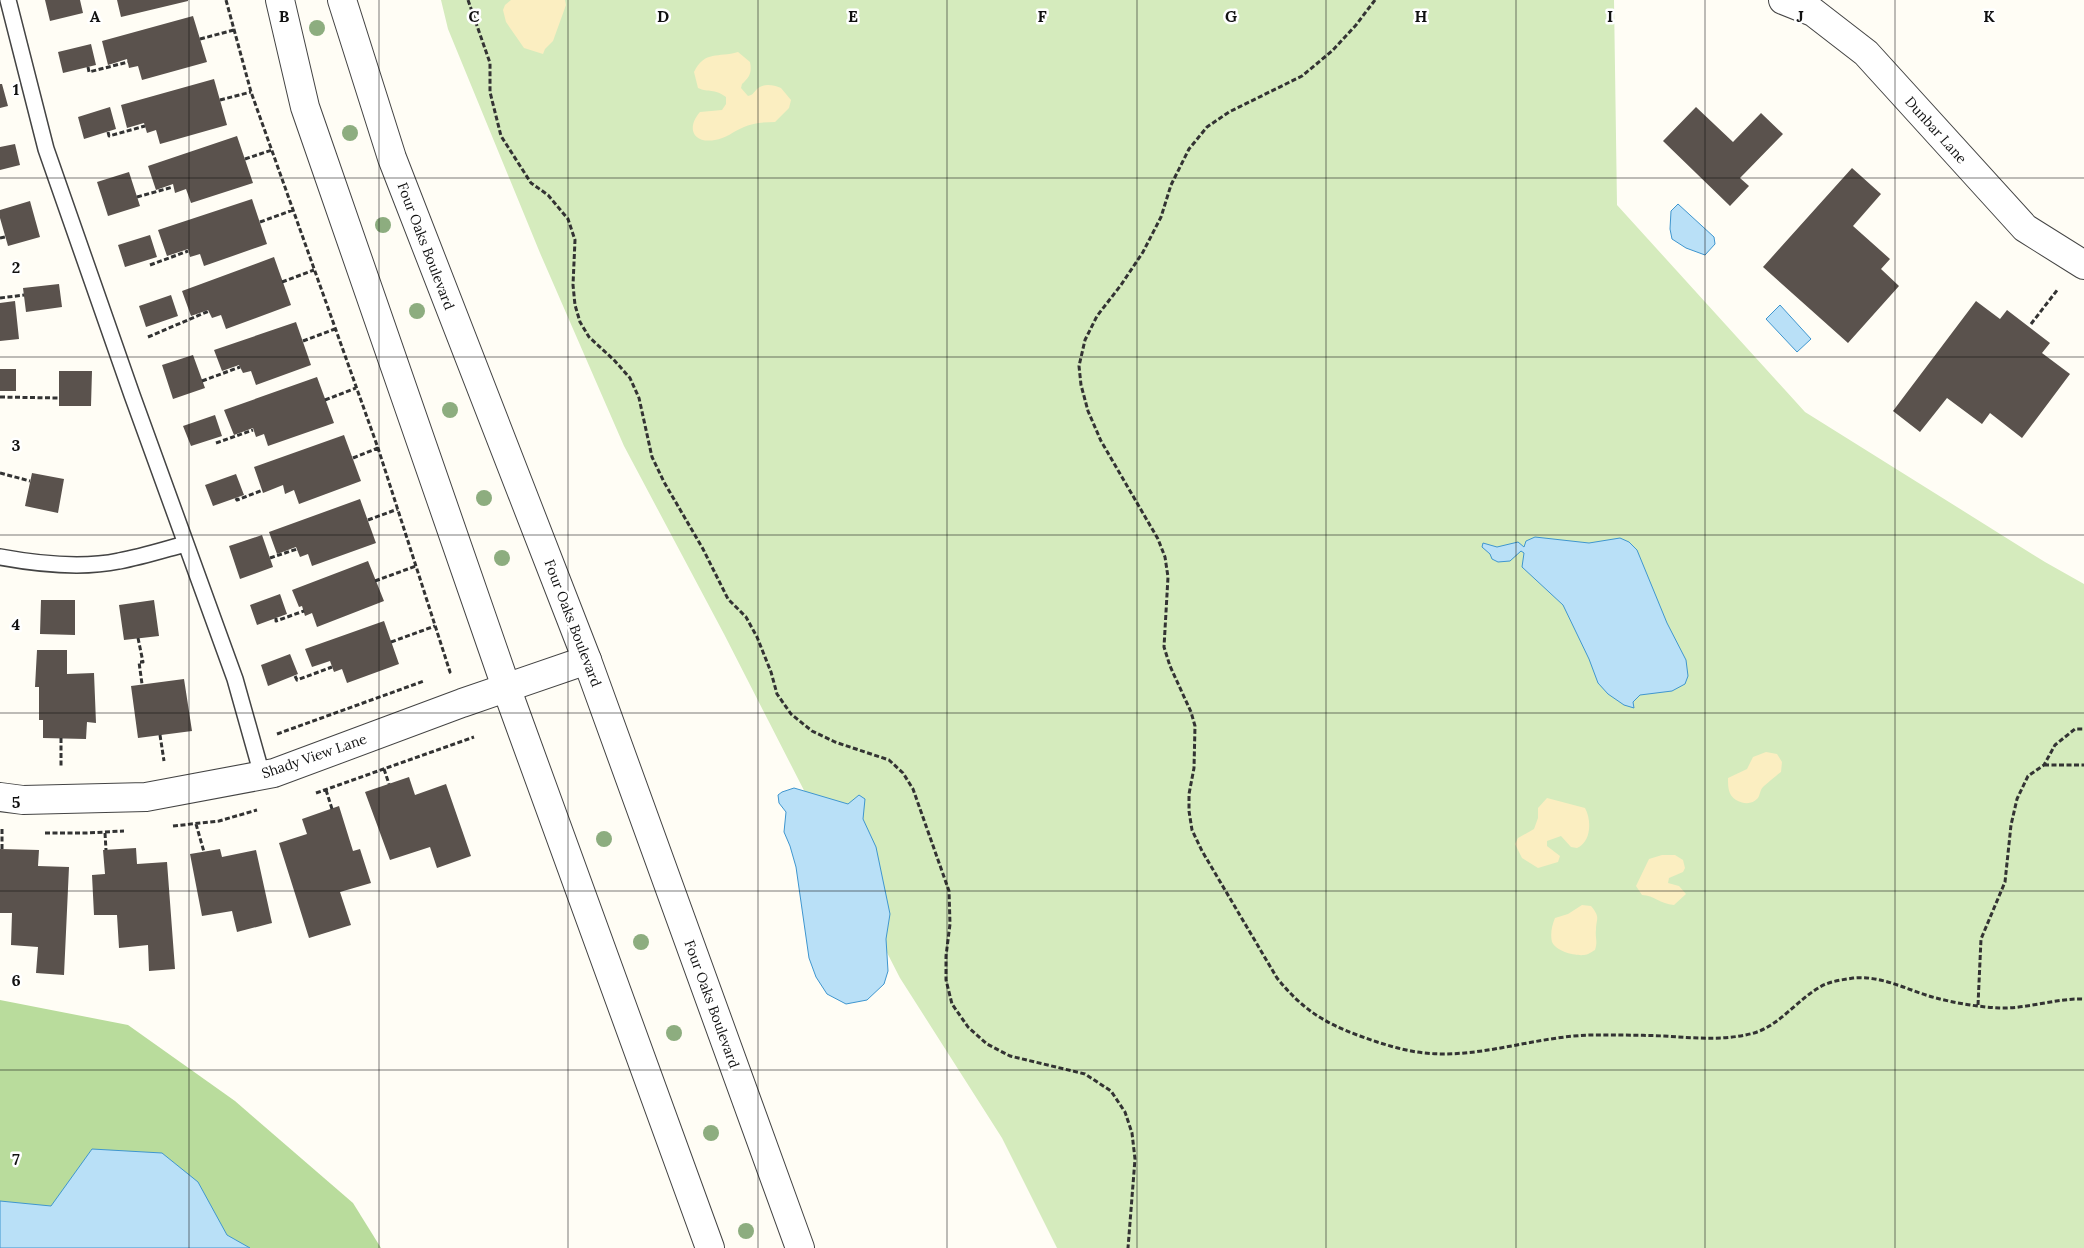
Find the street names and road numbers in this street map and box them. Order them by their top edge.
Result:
street label: Dunbar Lane [1901,93,1971,168]
street label: Four Oaks Boulevard [393,180,459,312]
street label: Four Oaks Boulevard [540,557,606,689]
street label: Shady View Lane [259,729,369,782]
street label: Four Oaks Boulevard [680,938,744,1070]

